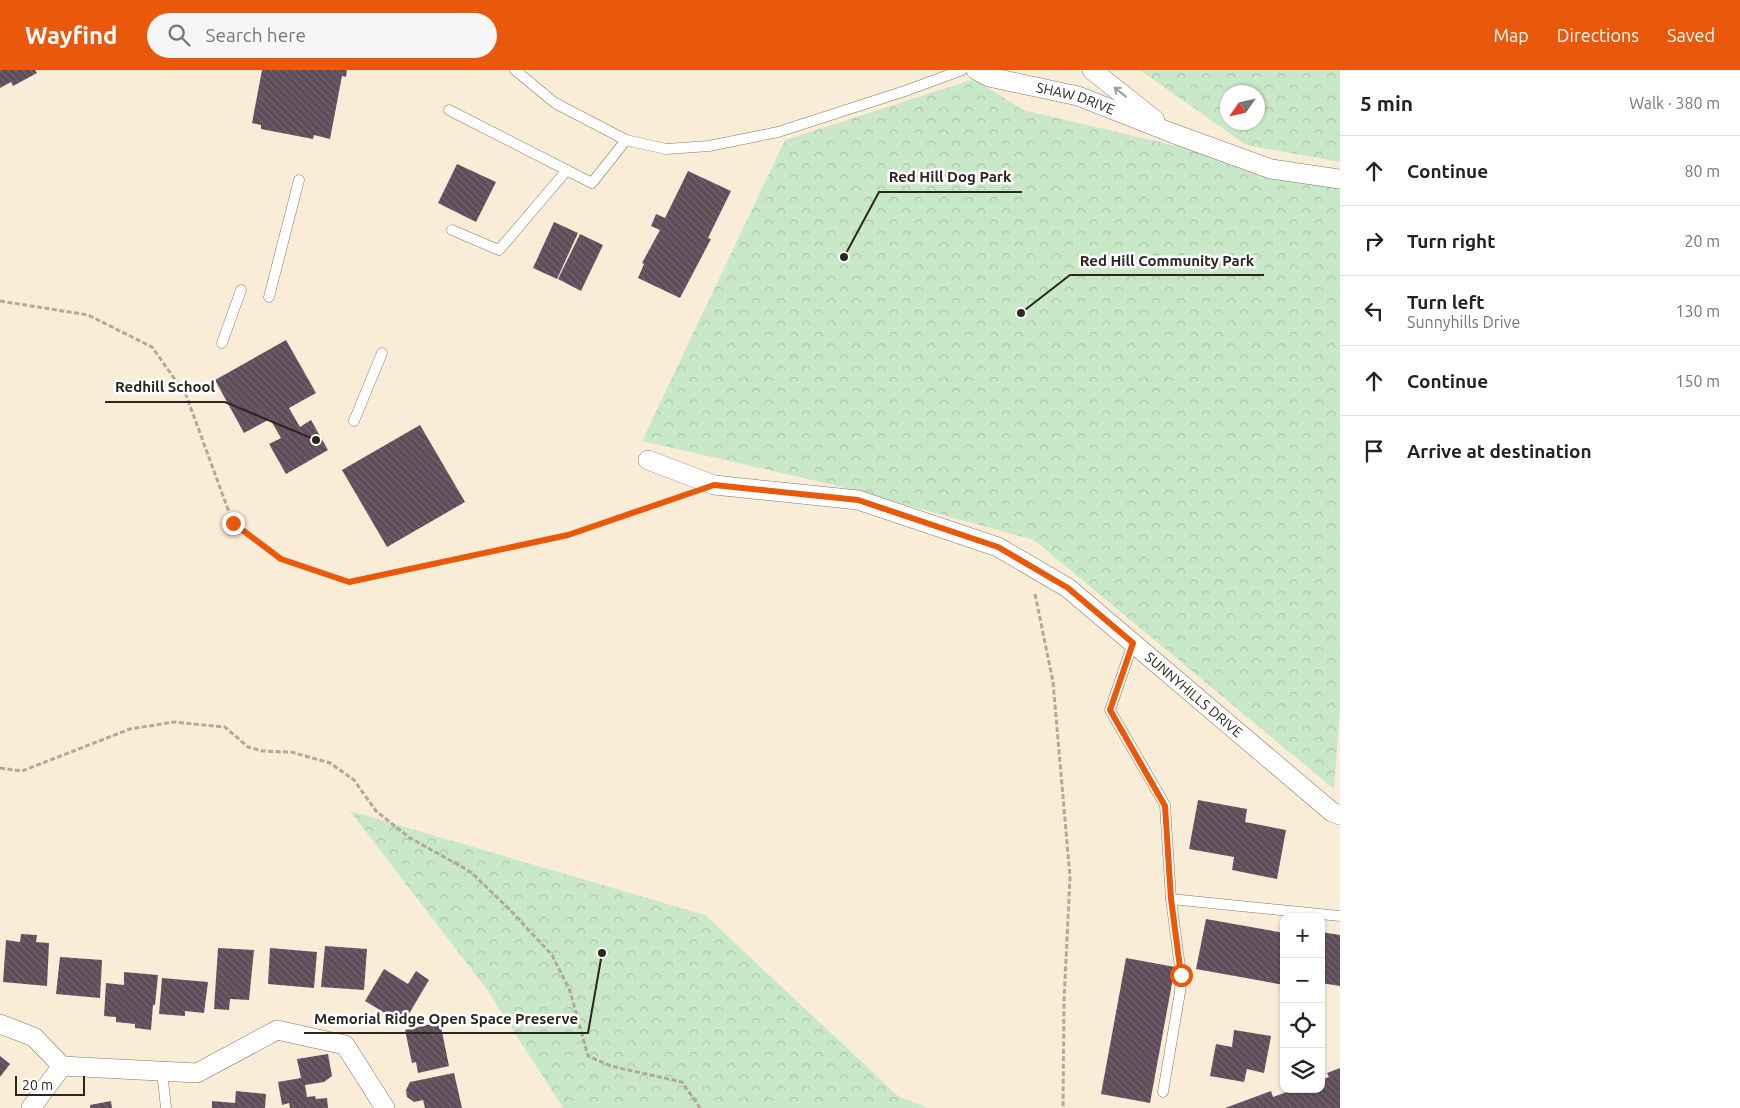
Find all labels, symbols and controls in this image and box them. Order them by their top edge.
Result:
search box [147,13,497,58]
icon: search [165,21,193,49]
text: Wayfind [25,22,117,49]
text: Search here [205,24,306,46]
text: Map [1493,25,1529,45]
text: Directions [1557,25,1639,45]
text: Saved [1667,25,1715,45]
street label: SHAW DRIVE [1035,79,1117,118]
north arrow [1220,85,1265,130]
one-way arrow [1113,87,1127,97]
text: 5 min [1360,91,1413,115]
text: Walk · 380 m [1629,94,1720,112]
icon: ahead [1360,157,1388,185]
text: Continue [1407,160,1488,182]
callout: Red Hill Dog Park [879,162,1022,192]
text: 80 m [1684,162,1720,180]
text: Red Hill Dog Park [889,168,1012,185]
icon: right [1360,227,1388,255]
text: Turn right [1407,230,1495,252]
text: 20 m [1684,232,1720,250]
callout: Red Hill Community Park [1070,245,1264,275]
text: Red Hill Community Park [1080,252,1255,269]
text: Turn left [1407,291,1485,313]
icon: left [1360,297,1388,325]
text: 130 m [1675,302,1720,320]
text: Sunnyhills Drive [1407,313,1520,331]
icon: ahead [1360,367,1388,395]
text: Continue [1407,370,1488,392]
callout: Redhill School [105,372,225,402]
text: 150 m [1675,372,1720,390]
text: Redhill School [115,378,215,395]
icon: arrive [1360,437,1388,465]
text: Arrive at destination [1407,440,1592,462]
route end [222,512,245,535]
street label: SUNNYHILLS DRIVE [1142,649,1246,740]
map controls [1280,913,1325,1093]
button: + [1280,913,1325,958]
button: − [1280,958,1325,1003]
route start [1170,964,1193,987]
callout: Memorial Ridge Open Space Preserve [304,1003,588,1033]
button: locate [1280,1003,1325,1048]
text: Memorial Ridge Open Space Preserve [314,1010,578,1027]
button: layers [1280,1048,1325,1093]
scale bar [15,1073,85,1096]
text: 20 m [22,1077,53,1093]

